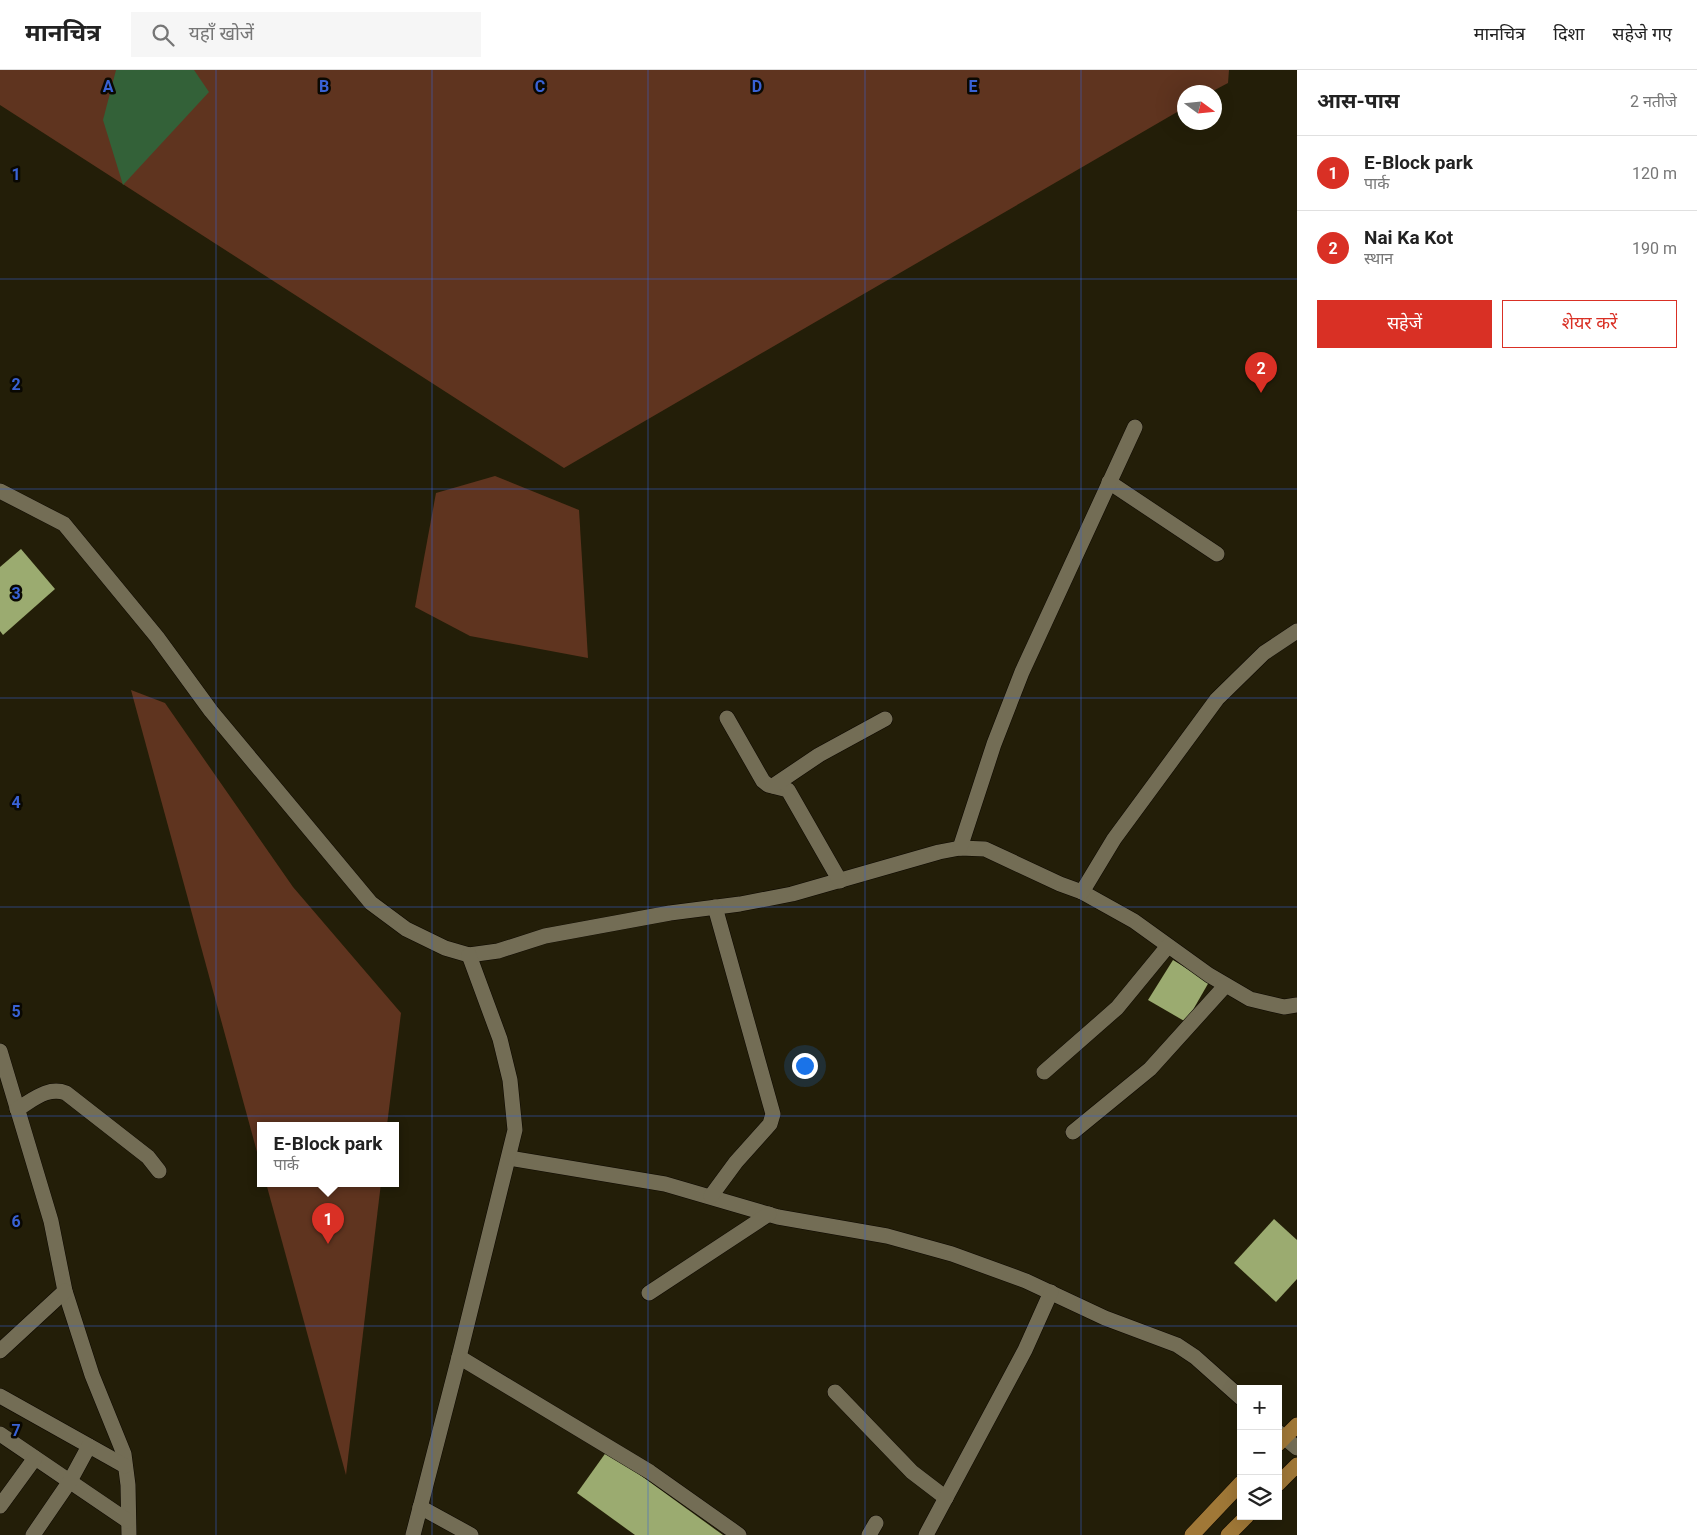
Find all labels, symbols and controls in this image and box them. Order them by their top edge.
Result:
search box [131,12,481,57]
text: मानचित्र [25,19,101,47]
icon: search [149,21,177,49]
text: यहाँ खोजें [189,22,254,45]
text: मानचित्र [1474,23,1525,44]
text: दिशा [1553,23,1584,44]
text: सहेजे गए [1612,23,1672,44]
text: A [103,77,114,96]
text: B [319,77,329,96]
text: C [535,77,545,96]
text: D [752,77,762,96]
text: E [969,77,978,96]
north arrow [1177,85,1222,130]
text: आस-पास [1317,89,1399,113]
text: 2 नतीजे [1630,92,1677,111]
text: E-Block park [1364,151,1473,174]
text: 1 [1328,164,1338,183]
text: 120 m [1632,164,1677,183]
text: 1 [11,165,21,184]
text: पार्क [1364,174,1390,193]
text: Nai Ka Kot [1364,226,1453,249]
text: 2 [1328,239,1338,258]
text: 190 m [1632,239,1677,258]
text: स्थान [1364,249,1393,268]
button: सहेजें [1317,300,1492,348]
button: शेयर करें [1502,300,1677,348]
pin: 2 [1245,352,1277,393]
text: 2 [11,375,21,394]
text: 3 [11,584,21,603]
text: 4 [11,793,21,812]
text: 5 [11,1002,21,1021]
your location [792,1053,818,1079]
popup [257,1122,399,1187]
text: E-Block park [274,1132,382,1155]
text: पार्क [274,1155,299,1174]
pin: 1 [312,1203,344,1244]
text: 6 [11,1212,21,1231]
map controls [1237,1385,1282,1520]
button: + [1237,1385,1282,1430]
text: 7 [11,1421,21,1440]
button: − [1237,1430,1282,1475]
button: layers [1237,1475,1282,1520]

